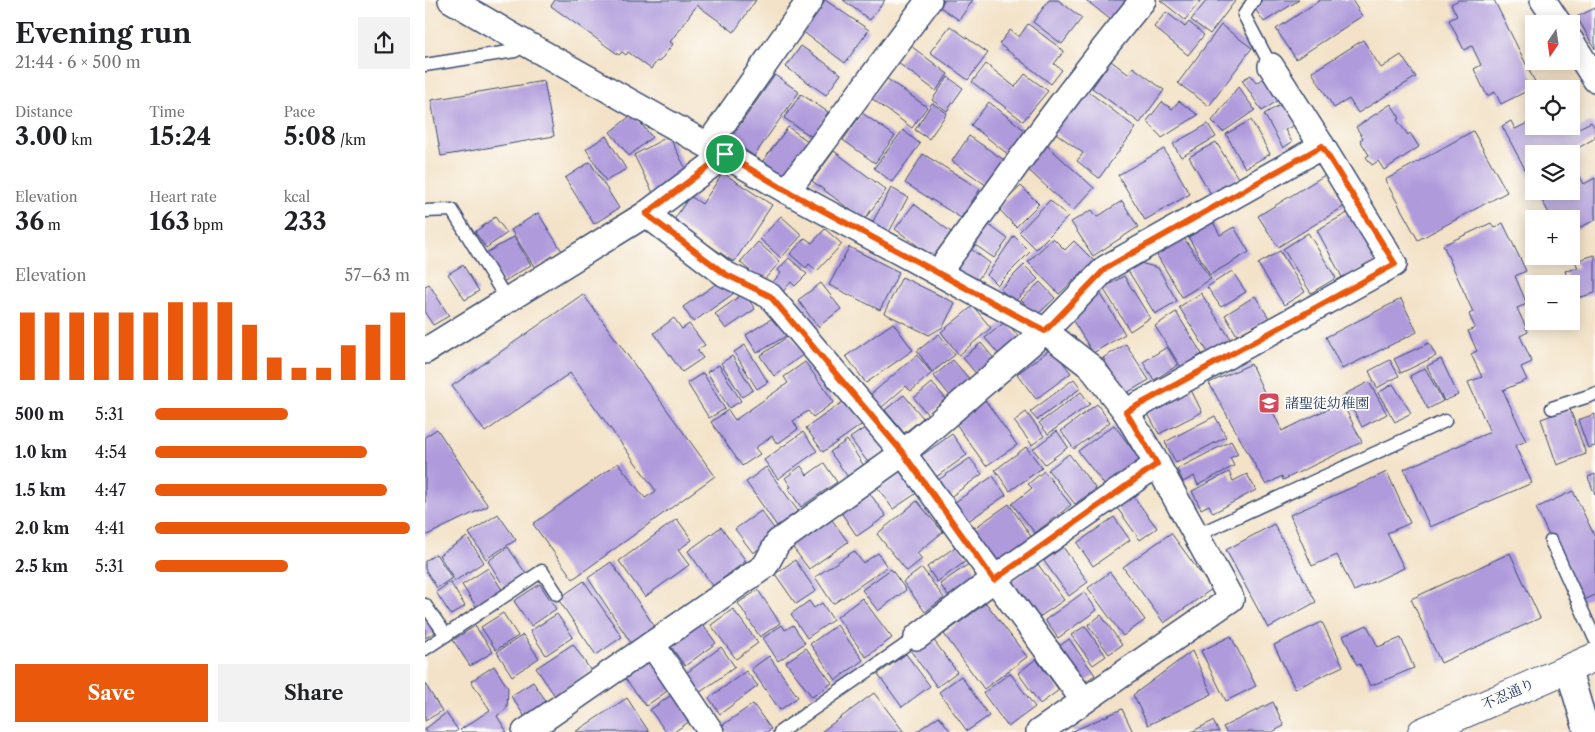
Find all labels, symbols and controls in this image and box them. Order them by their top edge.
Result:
north arrow [1525,15,1580,70]
map controls [1525,15,1580,330]
text: Evening run [15,16,191,50]
button: share [358,17,410,69]
text: 21:44 · 6 × 500 m [15,52,141,72]
button: locate [1525,80,1580,135]
text: Distance [15,103,73,121]
text: Time [149,103,185,121]
text: Pace [284,103,315,121]
text: 3.00 [15,121,68,152]
text: 15:24 [149,121,211,152]
text: 5:08 [284,121,336,152]
text: km [68,131,92,149]
text: /km [336,131,366,149]
pin [704,133,746,175]
icon: arrive [711,140,739,168]
button: layers [1525,145,1580,200]
text: Elevation [15,188,78,206]
text: Heart rate [149,188,217,206]
text: kcal [284,188,310,206]
text: 36 [15,206,44,237]
text: 163 [149,206,190,237]
text: 233 [284,206,327,237]
button: + [1525,210,1580,265]
text: m [44,216,61,234]
text: bpm [190,216,224,234]
text: Elevation [15,265,86,285]
text: 57–63 m [345,265,410,285]
button: − [1525,275,1580,330]
school or university icon: 諸聖徒幼稚園 [1257,391,1281,415]
place label: 諸聖徒幼稚園 [1285,394,1369,412]
text: 500 m [15,404,64,424]
text: 5:31 [95,404,124,424]
text: 1.0 km [15,442,67,462]
text: 4:54 [95,442,127,462]
text: 1.5 km [15,480,66,500]
text: 4:47 [95,480,126,500]
text: 2.0 km [15,518,69,538]
text: 4:41 [95,518,125,538]
text: 2.5 km [15,556,68,576]
text: 5:31 [95,556,124,576]
button: Save [15,664,208,722]
button: Share [218,664,410,722]
street label: 不忍通り [1479,674,1537,714]

